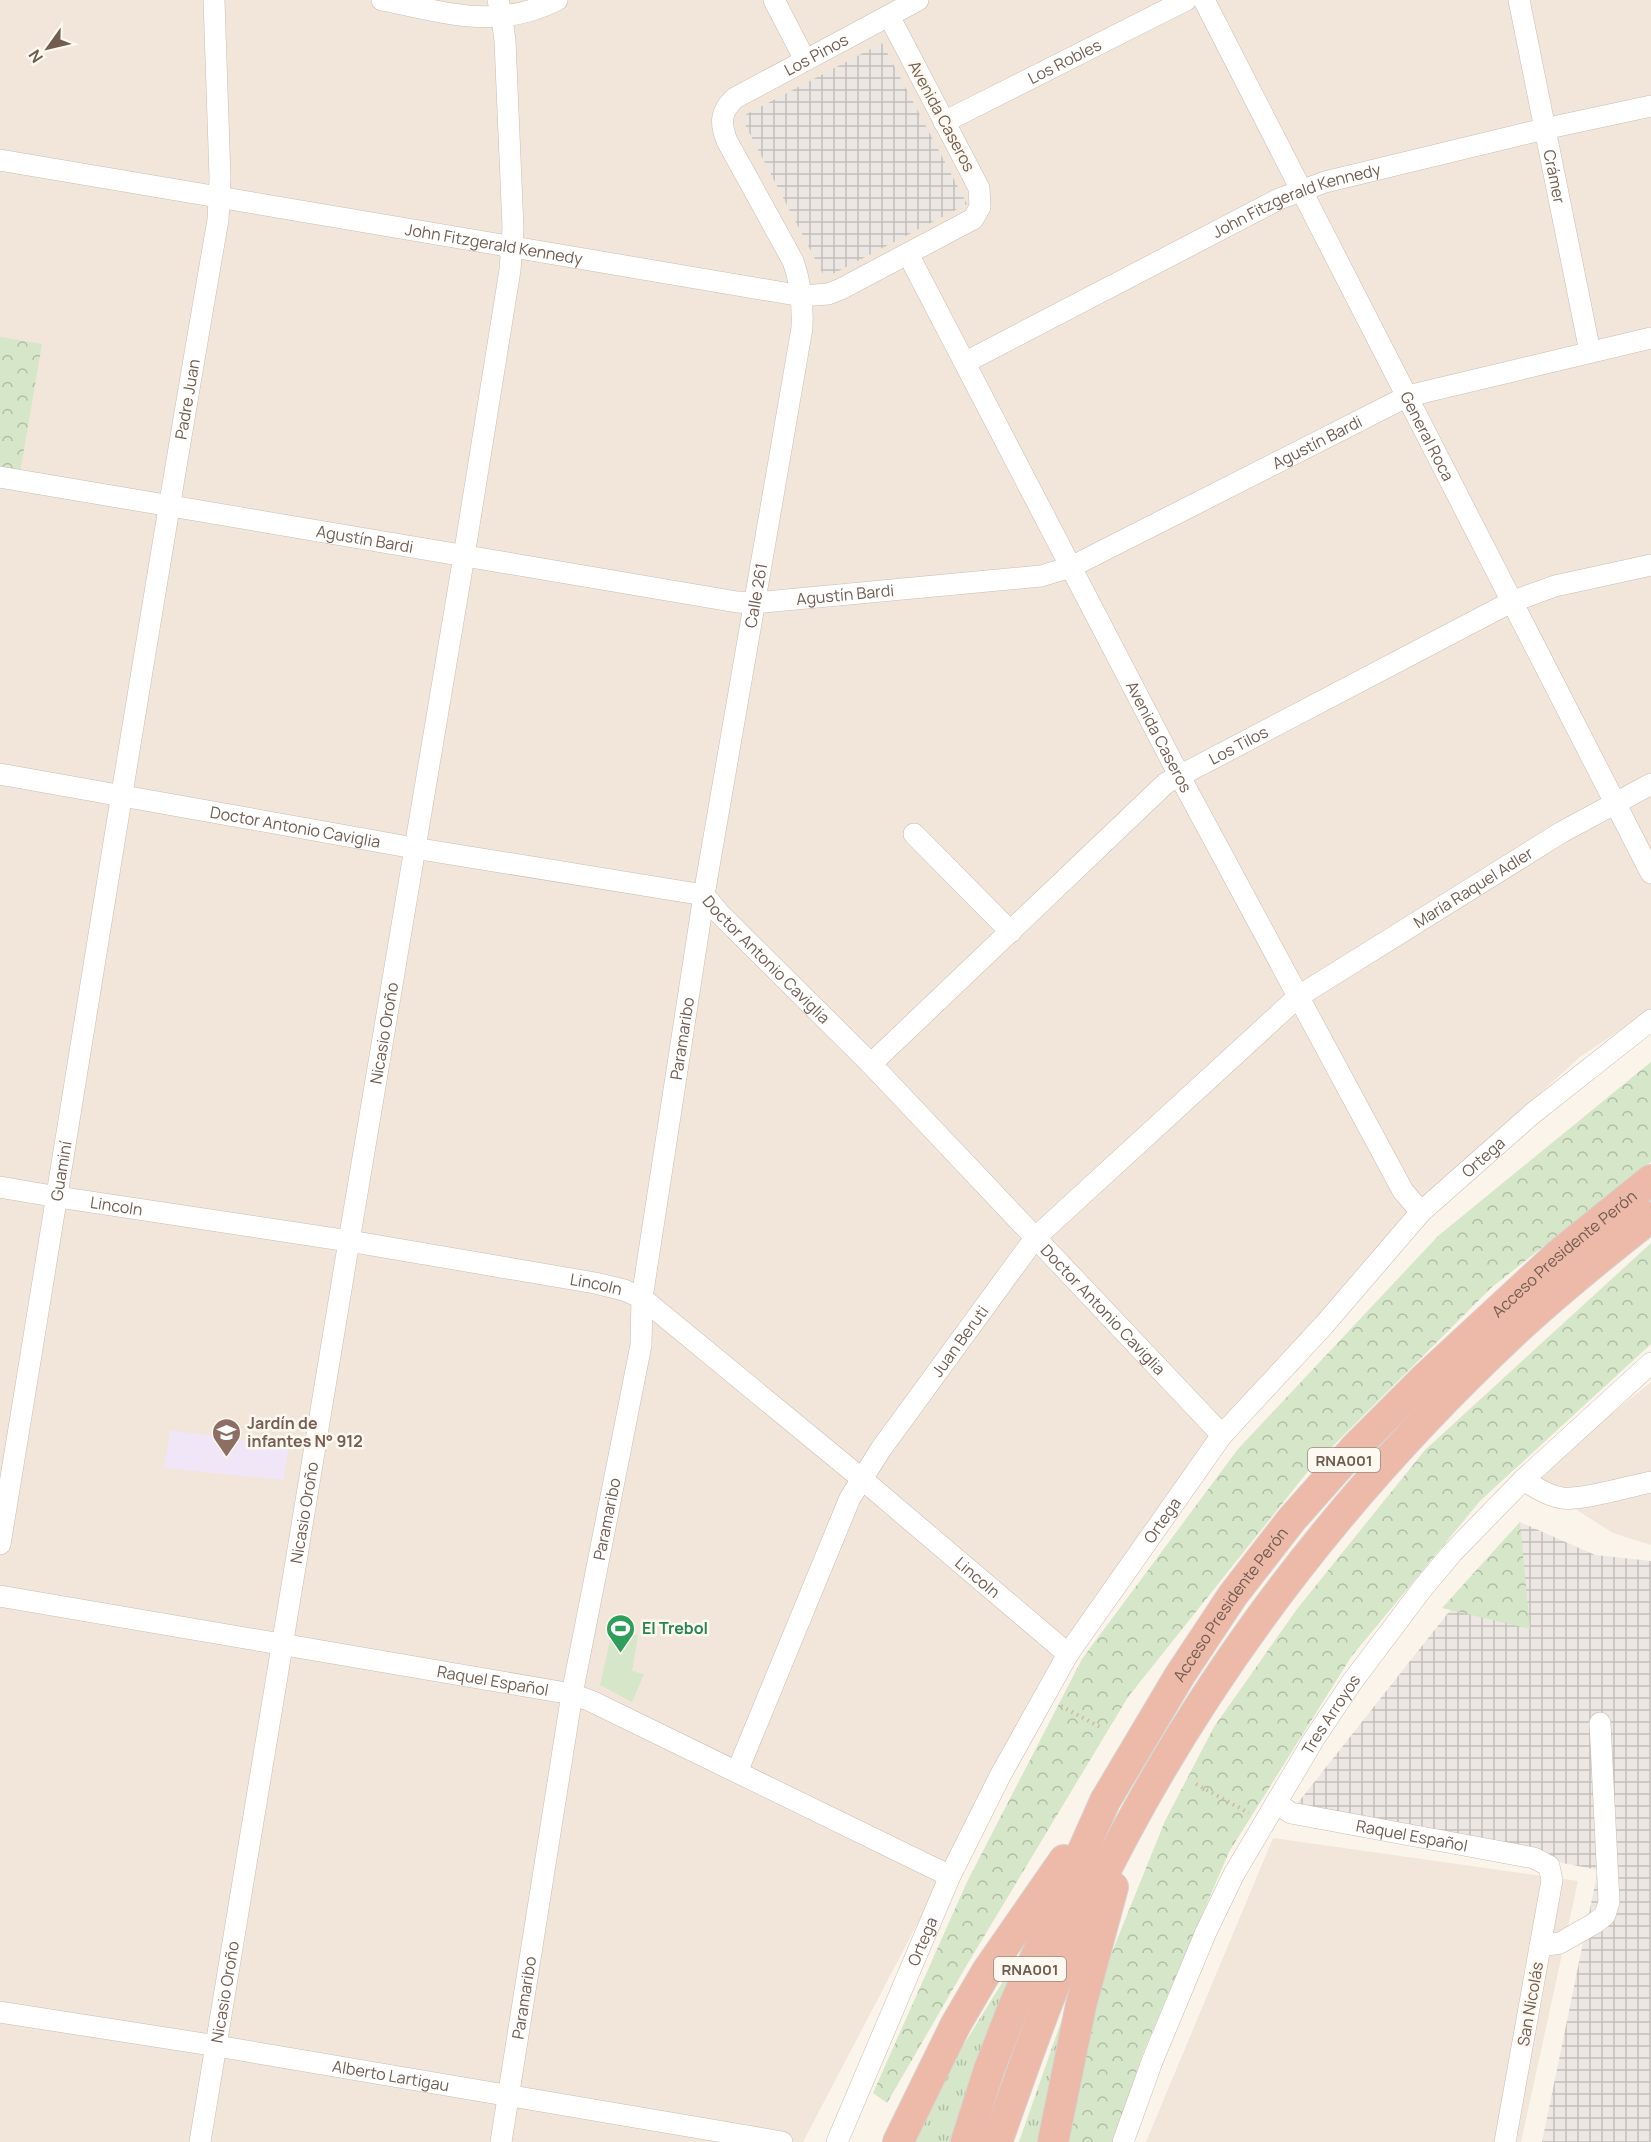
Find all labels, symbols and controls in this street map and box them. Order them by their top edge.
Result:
north arrow [18,18,78,78]
street label: Los Pinos [780,28,852,81]
street label: Los Robles [1024,33,1105,89]
text: N [23,45,48,67]
street label: Avenida Caseros [903,57,981,175]
street label: Crámer [1538,148,1571,206]
street label: John Fitzgerald Kennedy [1208,158,1383,243]
street label: John Fitzgerald Kennedy [404,218,585,270]
street label: Padre Juan [170,357,205,441]
street label: General Roca [1395,388,1459,485]
street label: Agustín Bardi [1268,410,1366,474]
street label: Agustín Bardi [315,520,415,558]
street label: Calle 261 [739,561,772,630]
street label: Agustín Bardi [795,579,895,610]
street label: Avenida Caseros [1121,677,1197,796]
street label: Los Tilos [1205,720,1272,770]
street label: Doctor Antonio Caviglia [208,801,382,853]
street label: María Raquel Adler [1409,842,1537,933]
street label: Doctor Antonio Caviglia [698,891,835,1028]
street label: Nicasio Oroño [365,981,403,1086]
street label: Paramaribo [665,995,699,1081]
street label: Ortega [1457,1132,1510,1182]
street label: Guaminí [45,1139,77,1202]
street label: Acceso Presidente Perón [1487,1185,1641,1322]
street label: Lincoln [89,1191,144,1221]
street label: Doctor Antonio Caviglia [1036,1239,1171,1380]
street label: Lincoln [568,1268,624,1300]
street label: Juan Beruti [926,1301,993,1381]
place label: Jardín de infantes N° 912 [247,1412,363,1452]
school or university icon: Jardín de infantes N° 912 [210,1416,242,1458]
road number: RNA001 [1308,1448,1380,1472]
street label: Nicasio Oroño [285,1460,323,1565]
street label: Paramaribo [588,1476,625,1562]
street label: Ortega [1138,1493,1186,1548]
street label: Acceso Presidente Perón [1168,1522,1293,1686]
street label: Lincoln [951,1552,1005,1603]
sports icon: El Trebol [605,1612,637,1654]
place label: El Trebol [642,1617,708,1639]
street label: Raquel Español [435,1660,550,1701]
street label: Tres Arroyos [1296,1670,1365,1759]
street label: Raquel Español [1354,1814,1469,1856]
street label: Ortega [902,1913,942,1969]
street label: Nicasio Oroño [206,1939,244,2045]
street label: Paramaribo [506,1955,541,2041]
road number: RNA001 [994,1957,1066,1981]
street label: San Nicolás [1512,1960,1548,2048]
street label: Alberto Lartigau [331,2055,451,2096]

